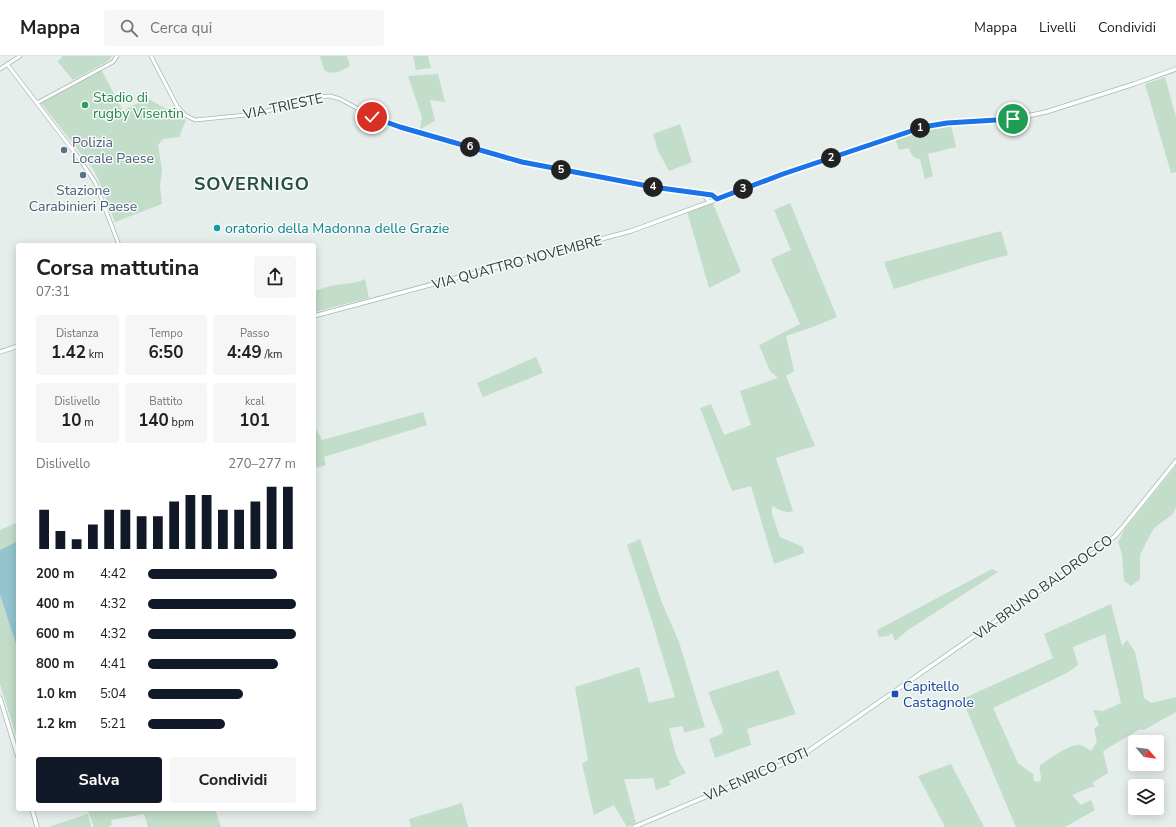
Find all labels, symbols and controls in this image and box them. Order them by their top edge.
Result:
search box [104,10,384,46]
text: Mappa [20,15,80,41]
icon: search [118,17,140,39]
text: Cerca qui [150,18,212,38]
text: Mappa [974,18,1017,37]
text: Livelli [1039,18,1076,37]
text: Condividi [1098,18,1156,37]
place label: Stadio di rugby Visentin [93,88,184,123]
street label: VIA TRIESTE [240,89,325,124]
marker: Stadio di rugby Visentin [80,100,90,110]
pin [355,100,389,134]
pin [996,102,1030,136]
icon: check [361,106,383,128]
icon: arrive [1002,108,1024,130]
pin: 1 [910,118,930,138]
text: 1 [917,120,923,135]
place label: Polizia Locale Paese [72,133,154,168]
pin: 6 [460,137,480,157]
text: 6 [467,139,473,154]
marker: Polizia Locale Paese [59,145,69,155]
pin: 2 [821,148,841,168]
text: 2 [828,150,834,165]
pin: 5 [551,160,571,180]
text: 5 [558,162,564,177]
marker: Stazione Carabinieri Paese [78,170,88,180]
district label: SOVERNIGO [194,172,310,196]
pin: 4 [643,177,663,197]
text: 4 [650,179,656,194]
pin: 3 [733,179,753,199]
place label: Stazione Carabinieri Paese [29,181,137,216]
text: 3 [740,181,746,196]
place label: oratorio della Madonna delle Grazie [225,219,449,238]
marker: oratorio della Madonna delle Grazie [212,223,222,233]
street label: VIA QUATTRO NOVEMBRE [429,231,604,295]
text: Corsa mattutina [36,253,199,283]
button: share [254,256,296,298]
text: 07:31 [36,283,70,301]
text: Distanza [56,326,99,341]
text: Tempo [149,326,183,341]
text: Passo [240,326,269,341]
text: 1.42 [51,341,86,364]
text: 6:50 [149,341,183,364]
text: 4:49 [227,341,262,364]
text: km [86,347,104,362]
text: /km [262,347,282,362]
text: Dislivello [54,394,100,409]
text: Battito [149,394,183,409]
text: kcal [245,394,264,409]
text: 10 [61,409,81,432]
text: 140 [138,409,169,432]
text: 101 [239,409,270,432]
text: m [81,415,94,430]
text: bpm [169,415,194,430]
text: Dislivello [36,455,90,473]
text: 270–277 m [228,455,296,473]
street label: VIA BRUNO BALDROCCO [969,531,1117,645]
text: 200 m [36,565,74,583]
text: 4:42 [100,565,126,583]
text: 400 m [36,595,74,613]
text: 4:32 [100,595,126,613]
text: 600 m [36,625,74,643]
text: 4:32 [100,625,126,643]
text: 800 m [36,655,74,673]
text: 4:41 [100,655,126,673]
place label: Capitello Castagnole [903,677,974,712]
text: 1.0 km [36,685,77,703]
text: 5:04 [100,685,126,703]
marker: Capitello Castagnole [890,689,900,699]
text: 1.2 km [36,715,77,733]
text: 5:21 [100,715,126,733]
north arrow [1128,735,1164,771]
map controls [1128,735,1164,815]
street label: VIA ENRICO TOTI [700,743,811,806]
button: Salva [36,757,162,803]
button: Condividi [170,757,296,803]
button: layers [1128,779,1164,815]

